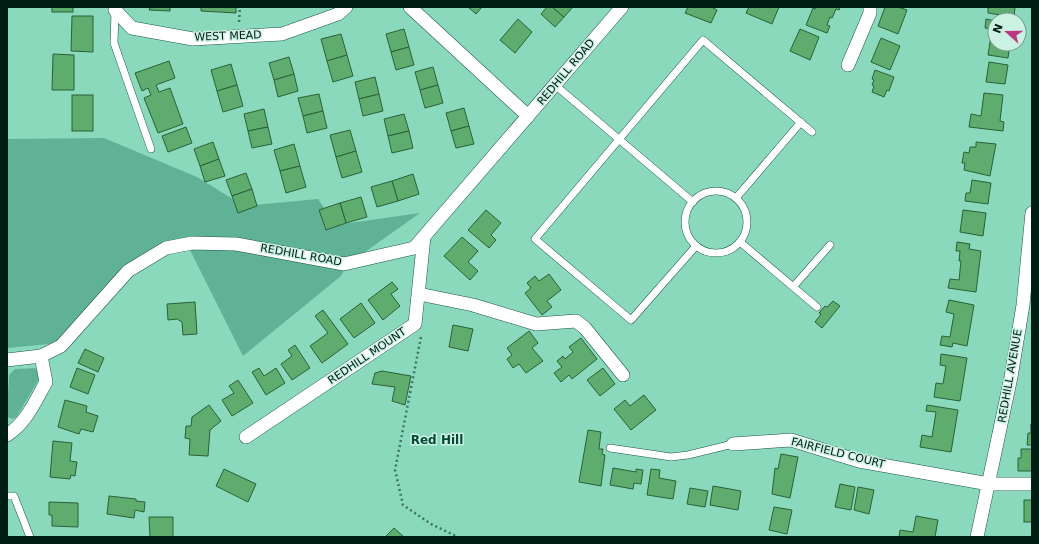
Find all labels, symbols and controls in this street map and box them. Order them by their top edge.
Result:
north arrow [987,12,1027,52]
text: N [990,22,1006,35]
street label: WEST MEAD [194,28,262,44]
street label: REDHILL ROAD [535,36,597,108]
street label: REDHILL ROAD [259,241,343,269]
street label: REDHILL MOUNT [325,325,409,387]
street label: REDHILL AVENUE [995,328,1025,424]
district label: Red Hill [411,433,463,447]
street label: FAIRFIELD COURT [790,435,887,471]

